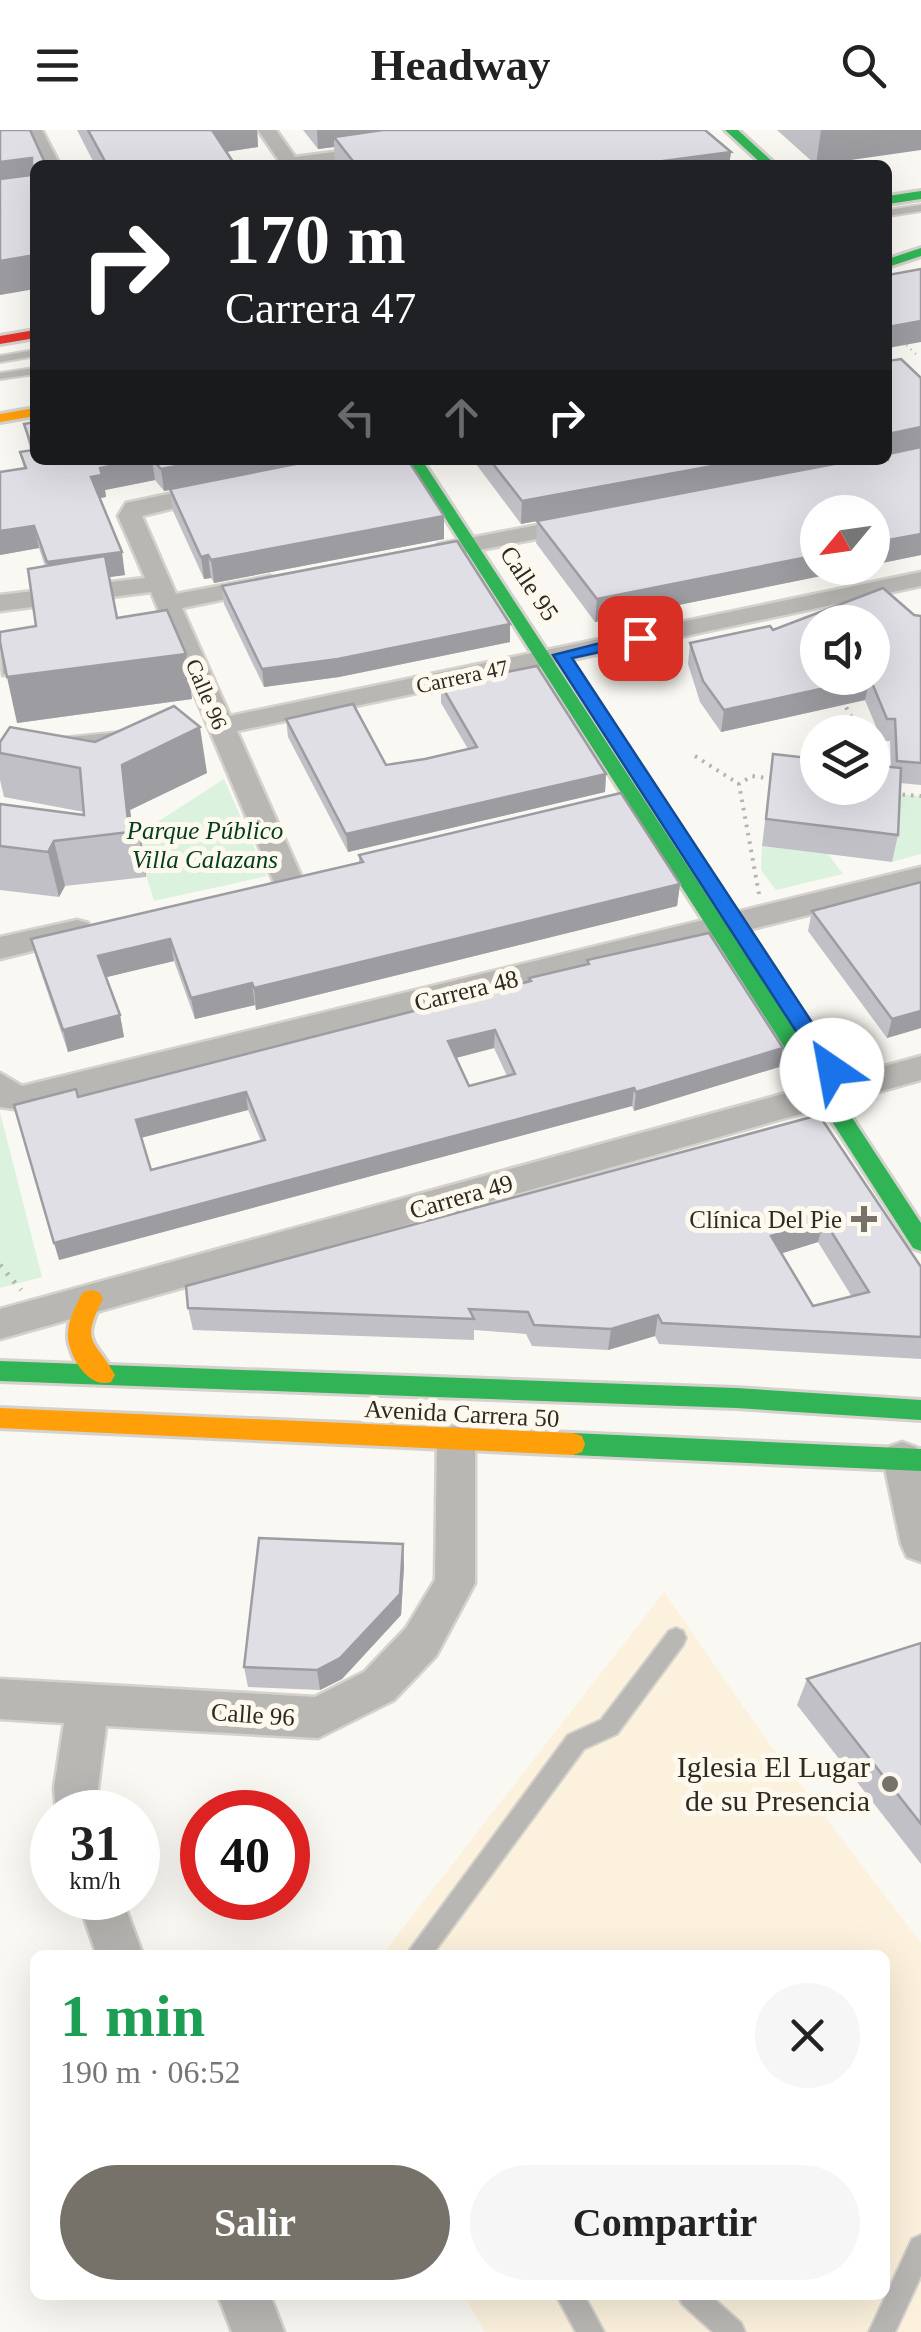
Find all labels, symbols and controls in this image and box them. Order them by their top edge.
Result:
icon: menu [30,38,85,93]
icon: search [836,38,891,93]
text: Headway [371,40,551,90]
icon: right [60,200,190,330]
text: 170 m [225,201,406,278]
text: Carrera 47 [225,283,416,333]
icon: left [329,390,384,445]
icon: ahead [434,390,489,445]
icon: right [539,390,594,445]
north arrow [800,495,890,585]
map controls [800,495,890,805]
street label: Calle 95 [495,541,564,626]
pin [598,596,683,681]
button: sound [800,605,890,695]
icon: arrive [613,611,668,666]
street label: Calle 96 [181,655,232,733]
street label: Carrera 47 [414,655,510,698]
button: layers [800,715,890,805]
park label: Parque Público Villa Calazans [126,817,283,873]
street label: Carrera 48 [411,965,521,1016]
position arrow [780,1018,884,1122]
street label: Carrera 49 [406,1169,516,1224]
place label: Clínica Del Pie [689,1206,842,1233]
marker: Clínica Del Pie [851,1206,877,1232]
street label: Avenida Carrera 50 [364,1395,560,1432]
street label: Calle 96 [210,1698,296,1731]
place label: Iglesia El Lugar de su Presencia [677,1750,870,1817]
marker: Iglesia El Lugar de su Presencia [879,1773,901,1795]
speed limit sign: 40 [180,1790,310,1920]
text: 31 [70,1815,120,1871]
text: km/h [69,1867,121,1894]
text: 1 min [60,1983,205,2049]
button: close [755,1983,860,2088]
text: 190 m · 06:52 [60,2054,240,2090]
button: Salir [60,2165,450,2280]
button: Compartir [470,2165,860,2280]

